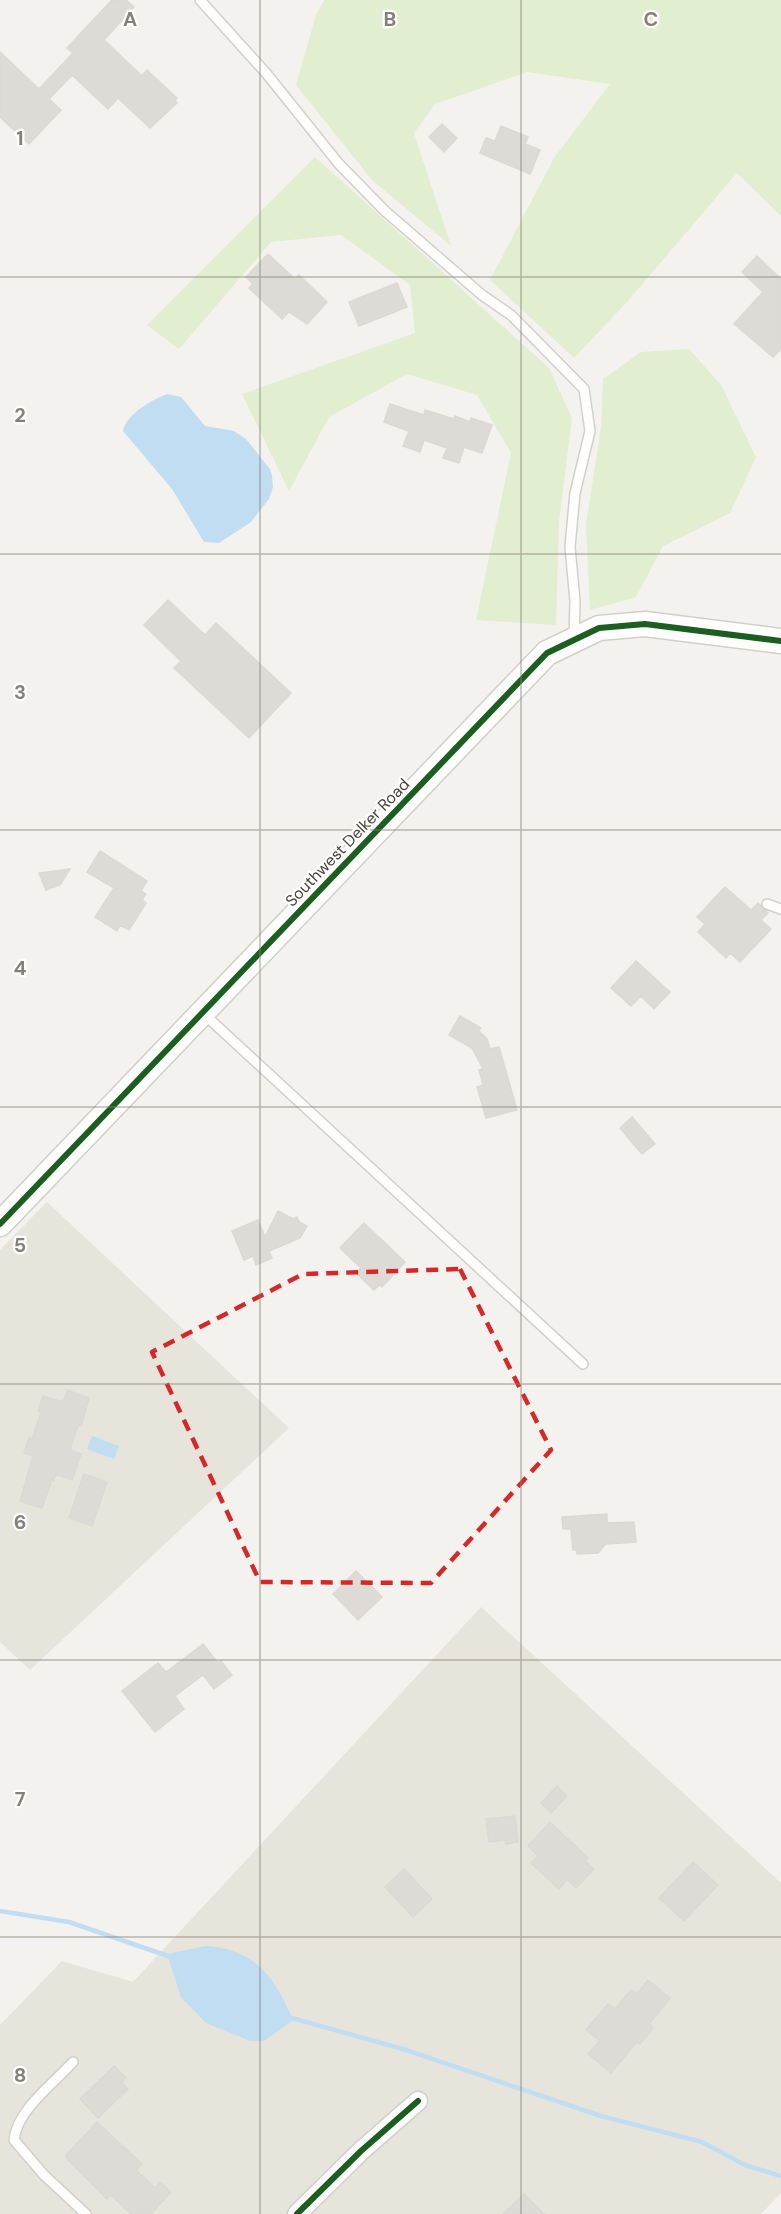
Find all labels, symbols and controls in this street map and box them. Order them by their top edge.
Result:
text: A [123,6,137,32]
text: B [384,6,396,32]
text: C [644,6,658,32]
text: 1 [16,125,24,151]
text: 2 [14,402,26,428]
text: 3 [14,679,26,705]
street label: Southwest Delker Road [281,774,414,911]
text: 4 [14,955,27,981]
text: 5 [14,1232,26,1258]
text: 6 [14,1509,26,1535]
text: 7 [15,1786,26,1812]
text: 8 [14,2062,26,2088]

